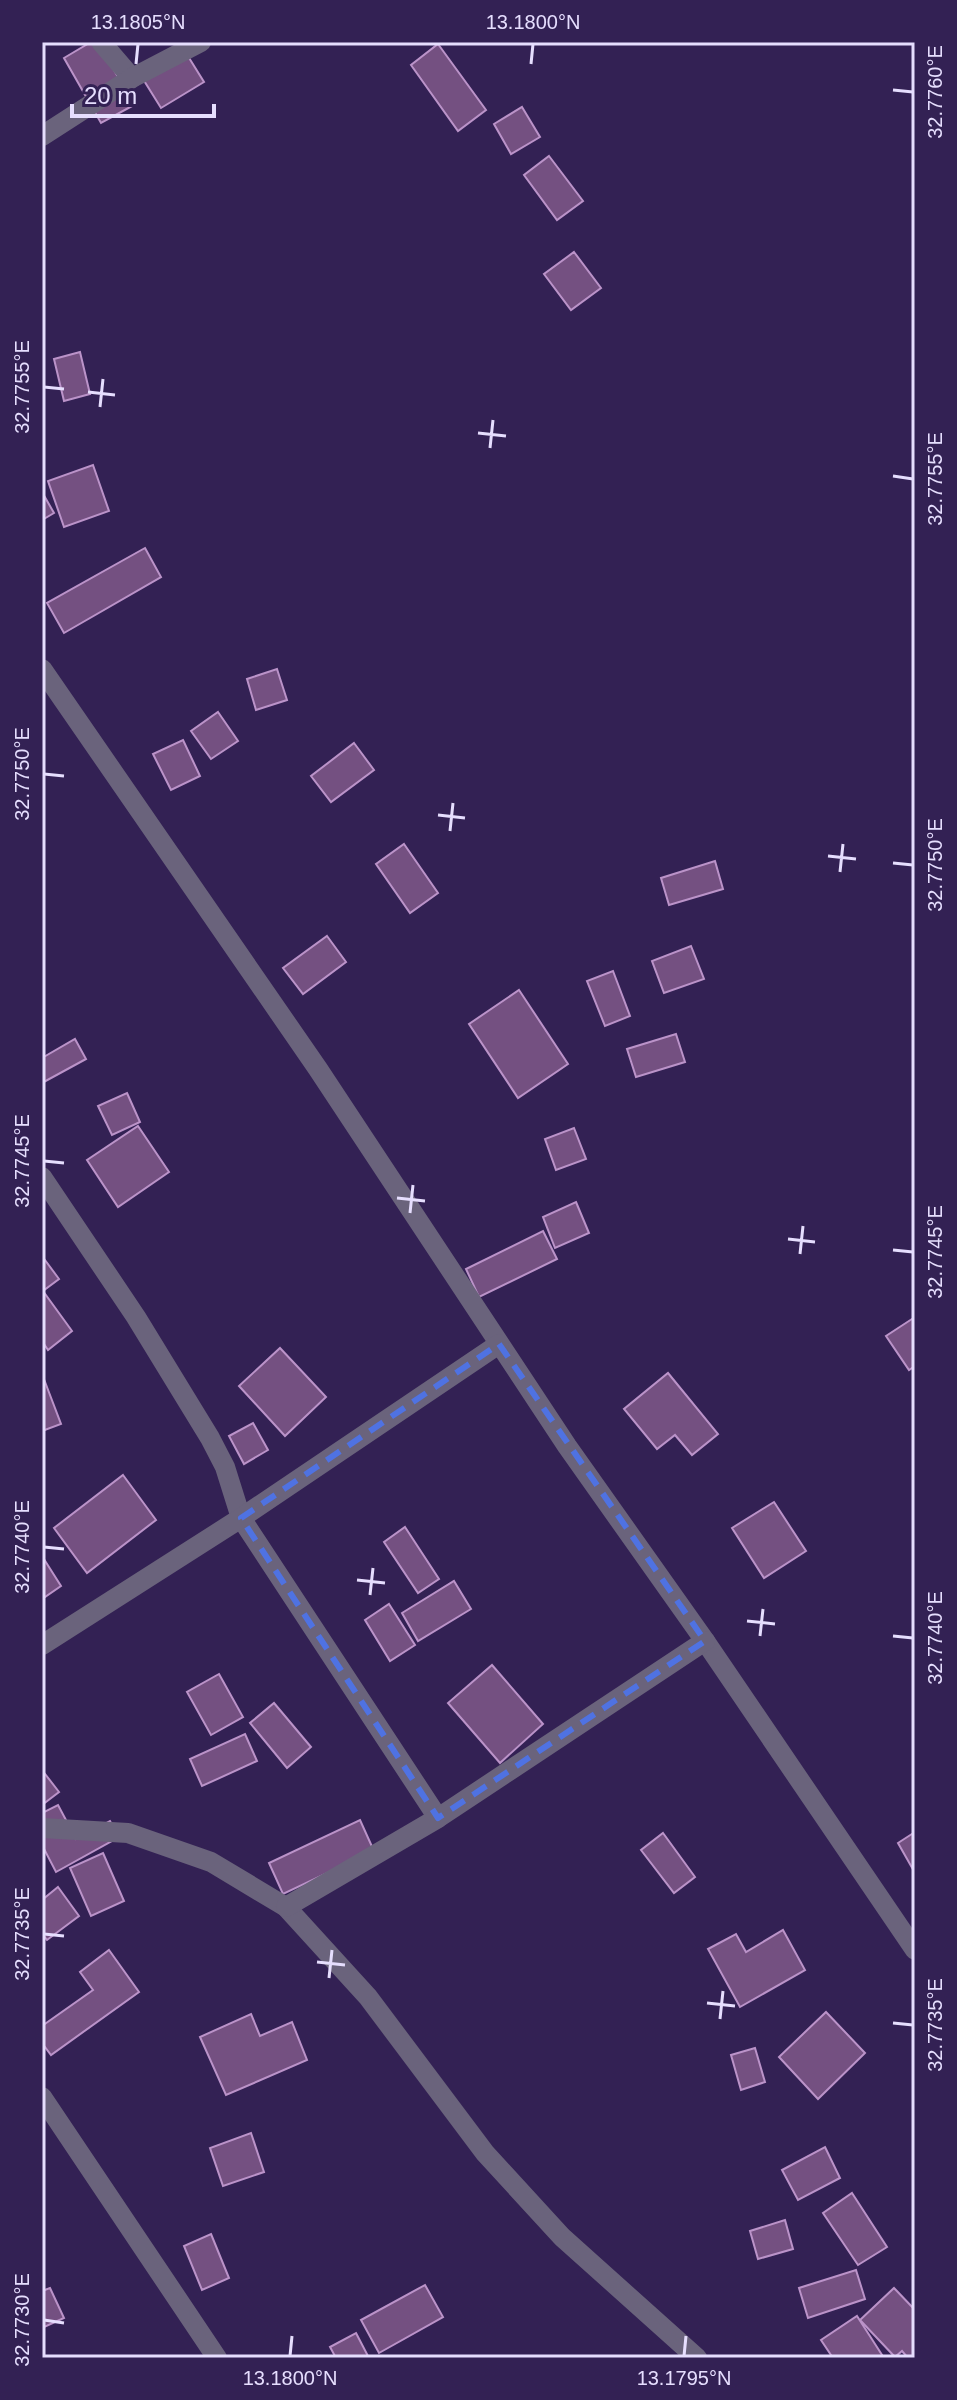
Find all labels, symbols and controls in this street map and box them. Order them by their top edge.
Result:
text: 13.1805°N [91,11,185,33]
text: 13.1800°N [486,11,580,33]
text: 32.7760°E [924,45,946,139]
scale bar [72,68,214,118]
text: 20 m [84,82,137,109]
text: 32.7755°E [11,340,33,434]
text: 32.7755°E [924,432,946,526]
text: 32.7750°E [11,727,33,821]
text: 32.7750°E [924,818,946,912]
text: 32.7745°E [11,1114,33,1208]
text: 32.7745°E [924,1205,946,1299]
text: 32.7740°E [11,1500,33,1594]
text: 32.7740°E [924,1591,946,1685]
text: 32.7735°E [11,1887,33,1981]
text: 32.7735°E [924,1978,946,2072]
text: 32.7730°E [11,2273,33,2367]
text: 13.1800°N [243,2367,337,2389]
text: 13.1795°N [637,2367,731,2389]

